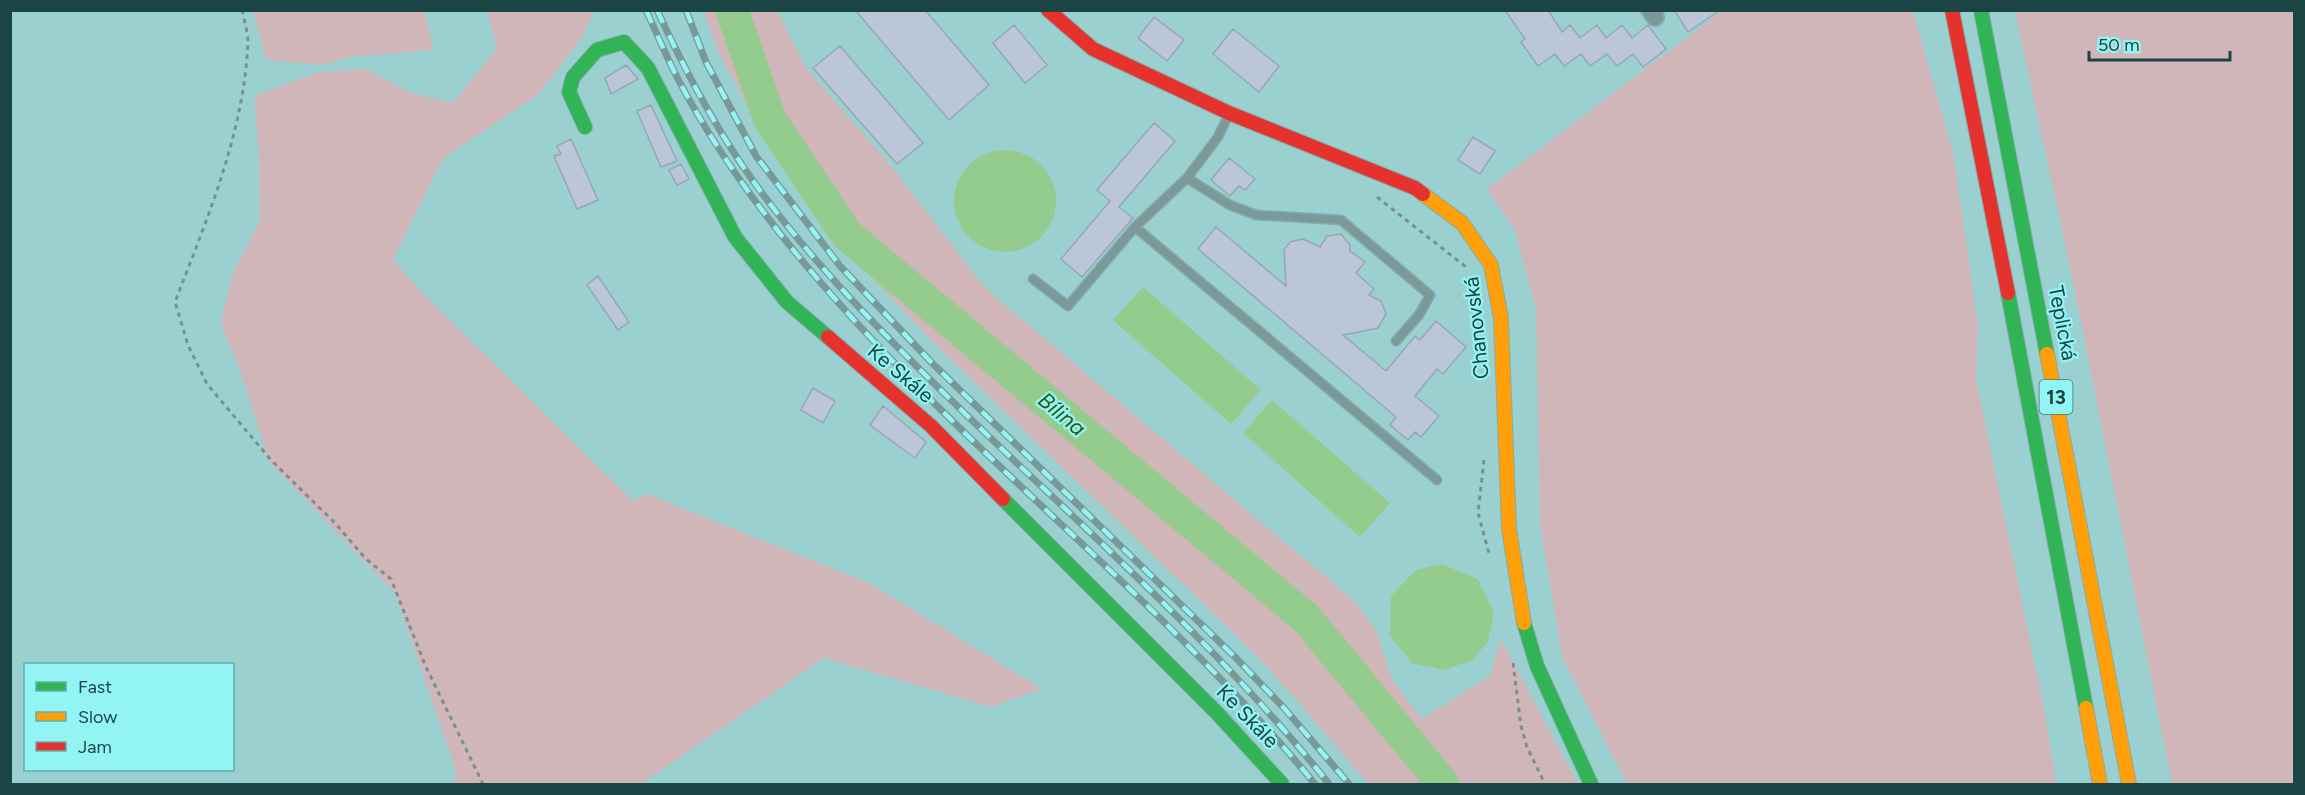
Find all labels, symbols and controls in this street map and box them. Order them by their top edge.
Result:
scale bar [2089,24,2230,62]
text: 50 m [2098,34,2140,56]
street label: Chanovská [1458,276,1494,380]
street label: Teplická [2044,283,2082,363]
street label: Ke Skále [863,338,939,408]
road number: 13 [2040,380,2072,414]
water label: Bílina [1033,386,1091,442]
legend [24,663,234,771]
text: Fast [78,676,112,698]
street label: Ke Skále [1212,679,1284,753]
text: Slow [78,706,117,728]
text: Jam [78,736,112,758]

